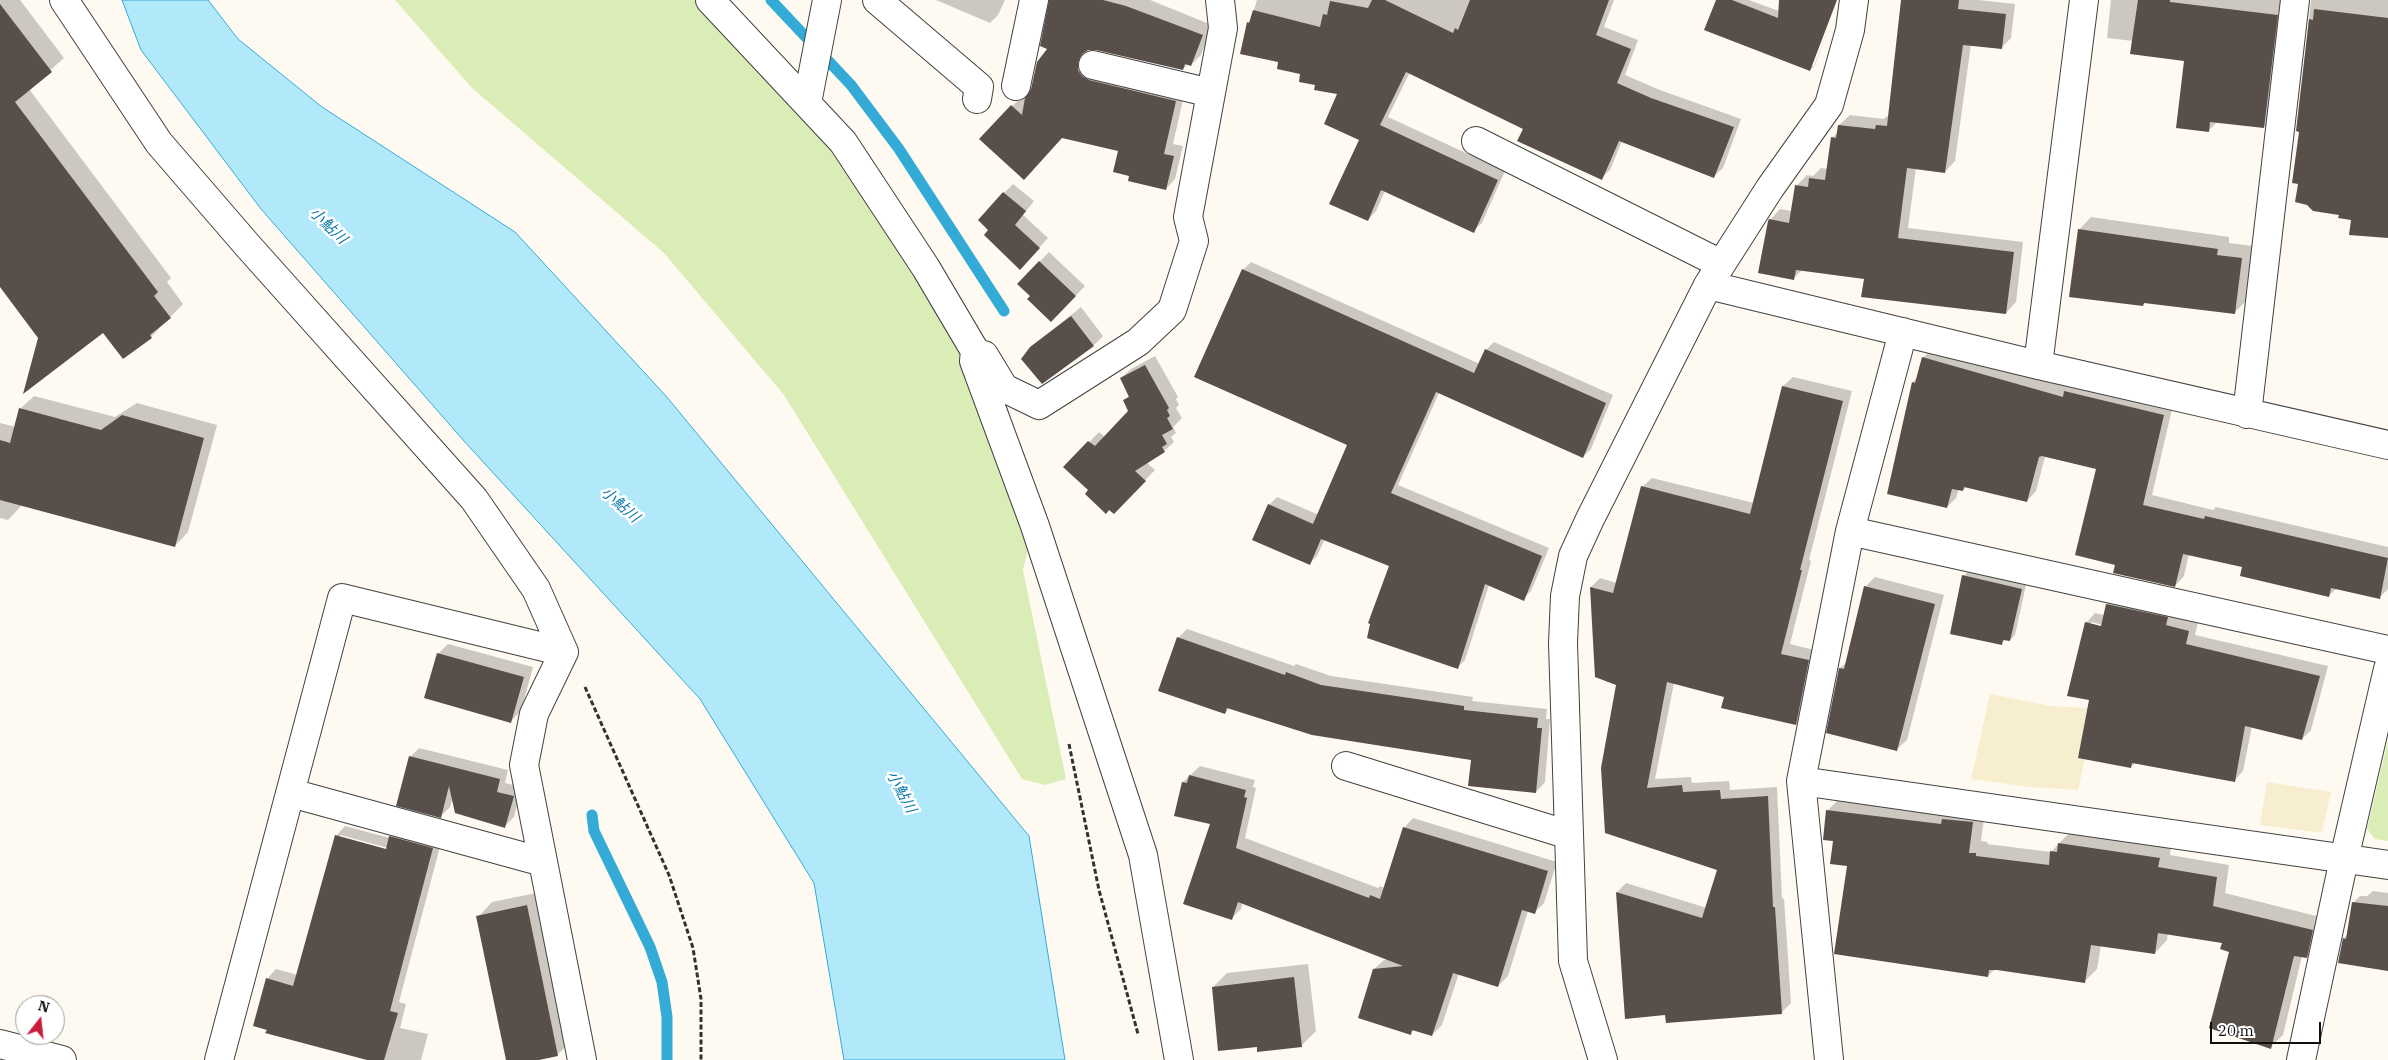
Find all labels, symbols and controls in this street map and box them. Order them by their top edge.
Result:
water label: 小鮎川 [306,204,350,248]
water label: 小鮎川 [597,483,643,527]
water label: 小鮎川 [882,768,920,816]
north arrow [15,995,65,1045]
text: N [36,996,52,1017]
scale bar [2213,1012,2324,1044]
text: 20 m [2218,1021,2254,1040]

